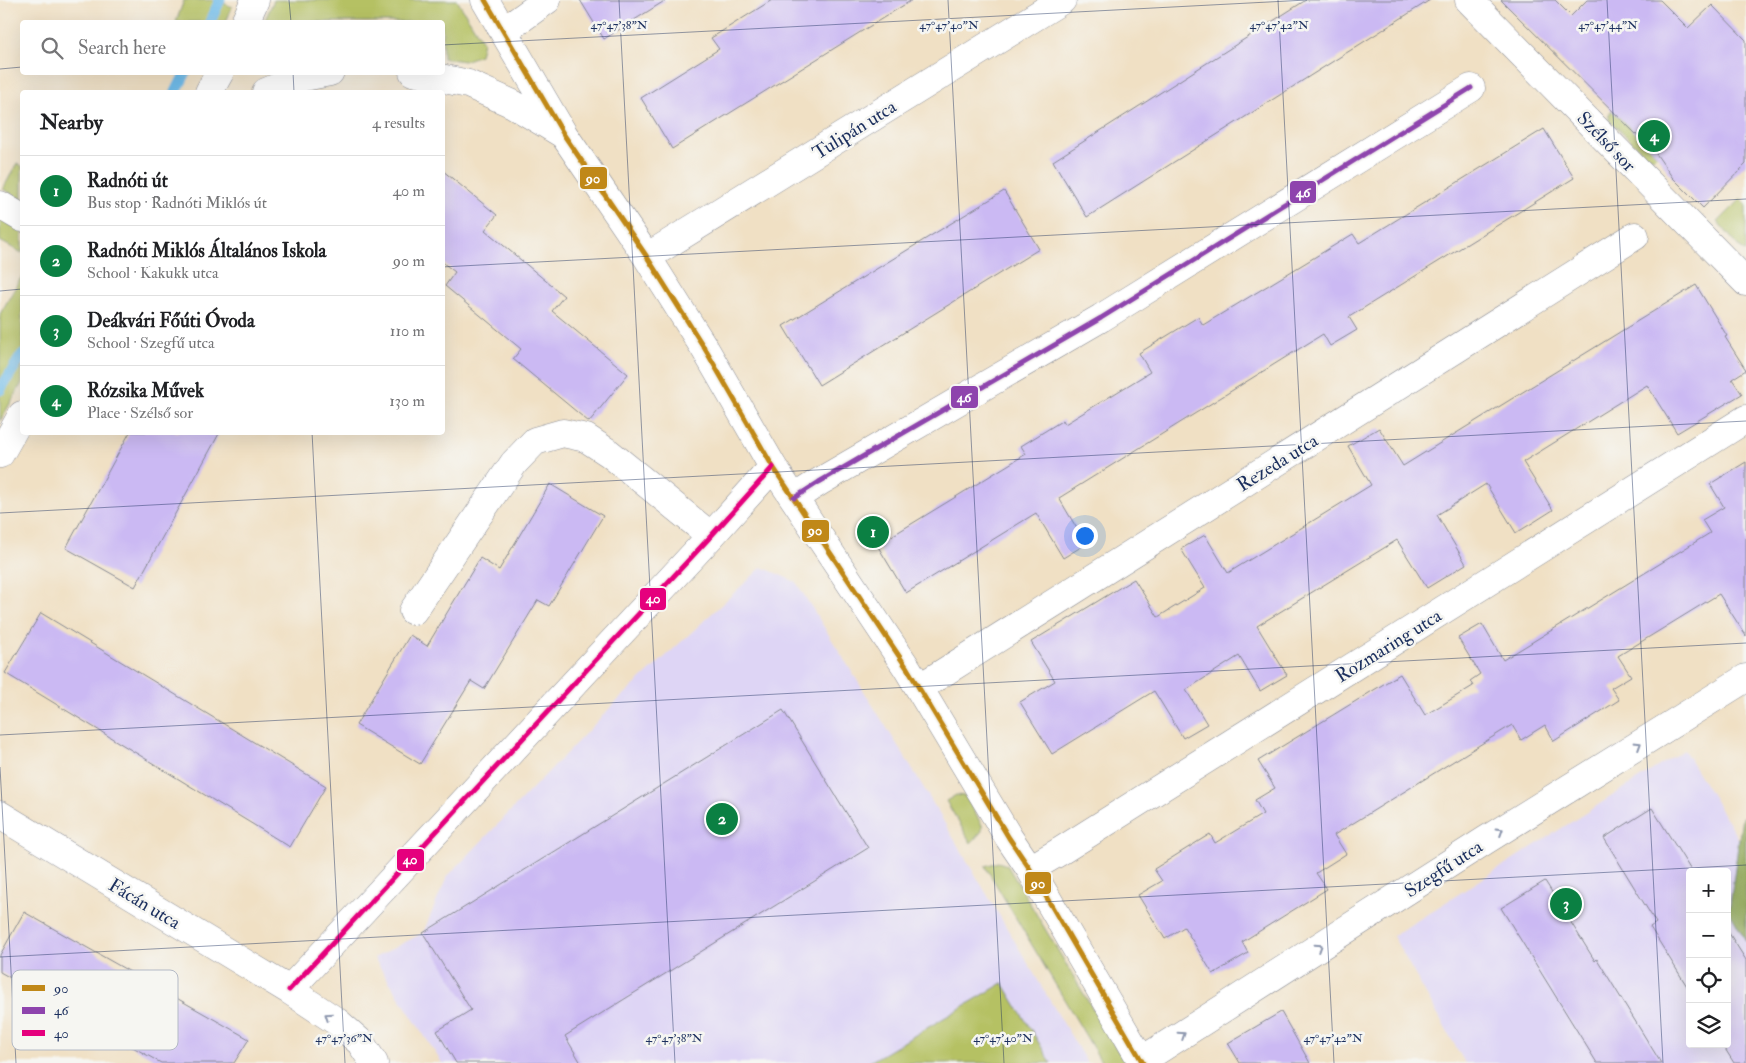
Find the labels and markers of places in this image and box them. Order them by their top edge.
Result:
pin: 4 [1638,117,1670,155]
pin: 1 [857,513,889,551]
pin: 2 [706,800,738,838]
pin: 3 [1550,885,1582,923]

